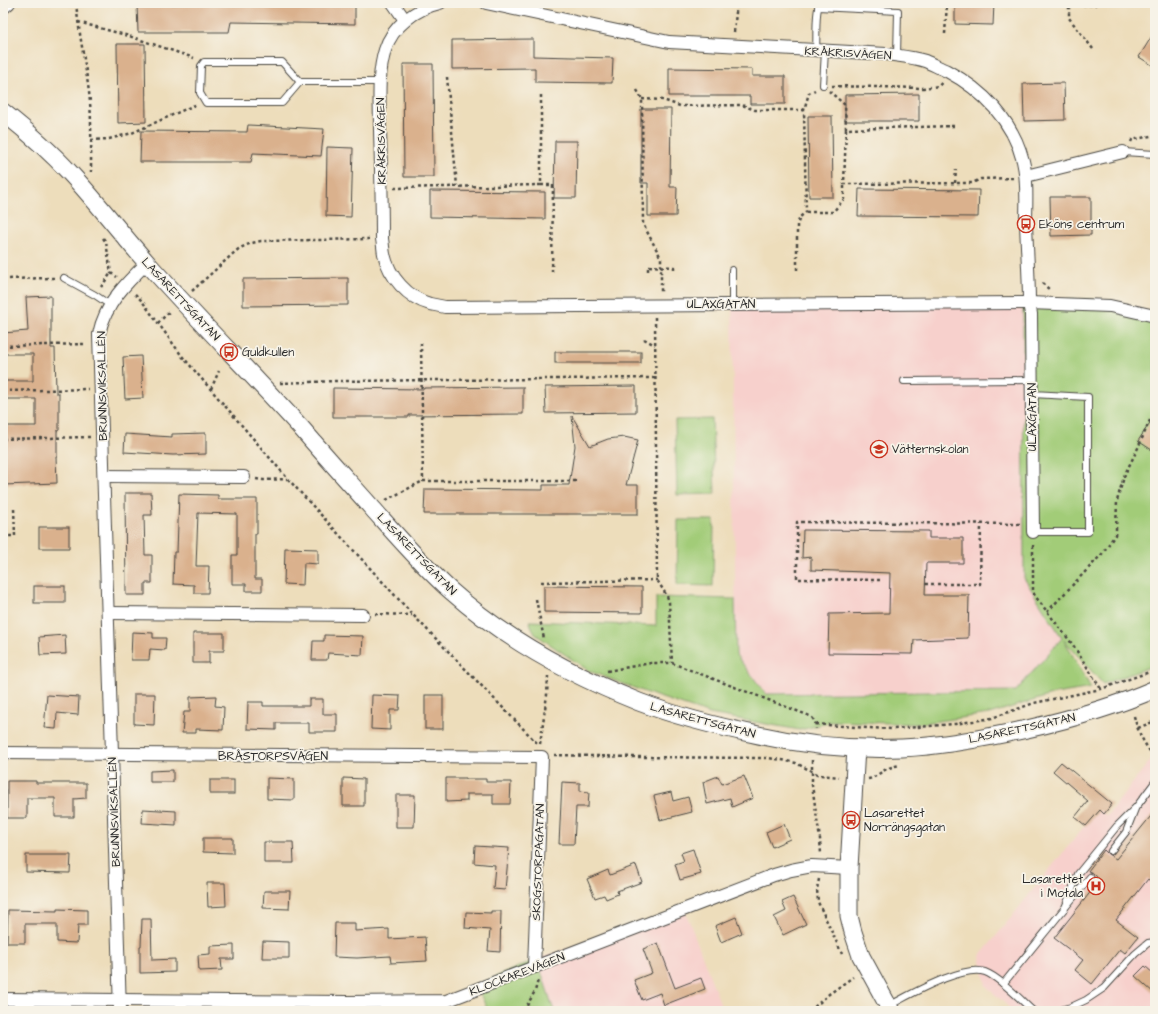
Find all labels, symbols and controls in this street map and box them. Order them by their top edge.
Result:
street label: KRÅKRISVÄGEN [804,43,892,64]
street label: KRÅKRISVÄGEN [372,97,391,185]
bus stop icon: Eköns centrum [1016,214,1036,234]
place label: Eköns centrum [1039,216,1125,233]
street label: LASARETTSGATAN [137,254,224,345]
street label: ULAXGATAN [687,296,756,313]
street label: BRUNNSVIKSALLÉN [93,330,112,441]
bus stop icon: Guldkullen [219,342,239,362]
place label: Guldkullen [242,344,294,361]
street label: ULAXGATAN [1024,382,1041,451]
school or university icon: Vätternskolan [869,439,889,459]
place label: Vätternskolan [892,441,969,458]
street label: LASARETTSGATAN [373,509,461,600]
street label: LASARETTSGATAN [648,698,758,743]
street label: LASARETTSGATAN [967,709,1077,748]
street label: BRÅSTORPSVÄGEN [218,748,329,765]
street label: BRUNNSVIKSALLÉN [104,756,125,867]
street label: SKOGSTORPAGATAN [528,803,549,921]
place label: Lasarettet Norrängsgatan [864,805,945,837]
bus stop icon: Lasarettet Norrängsgatan [841,810,861,830]
place label: Lasarettet i Motala [1022,871,1083,902]
hospital icon: Lasarettet i Motala [1086,876,1106,896]
street label: KLOCKAREVÄGEN [467,948,568,1000]

